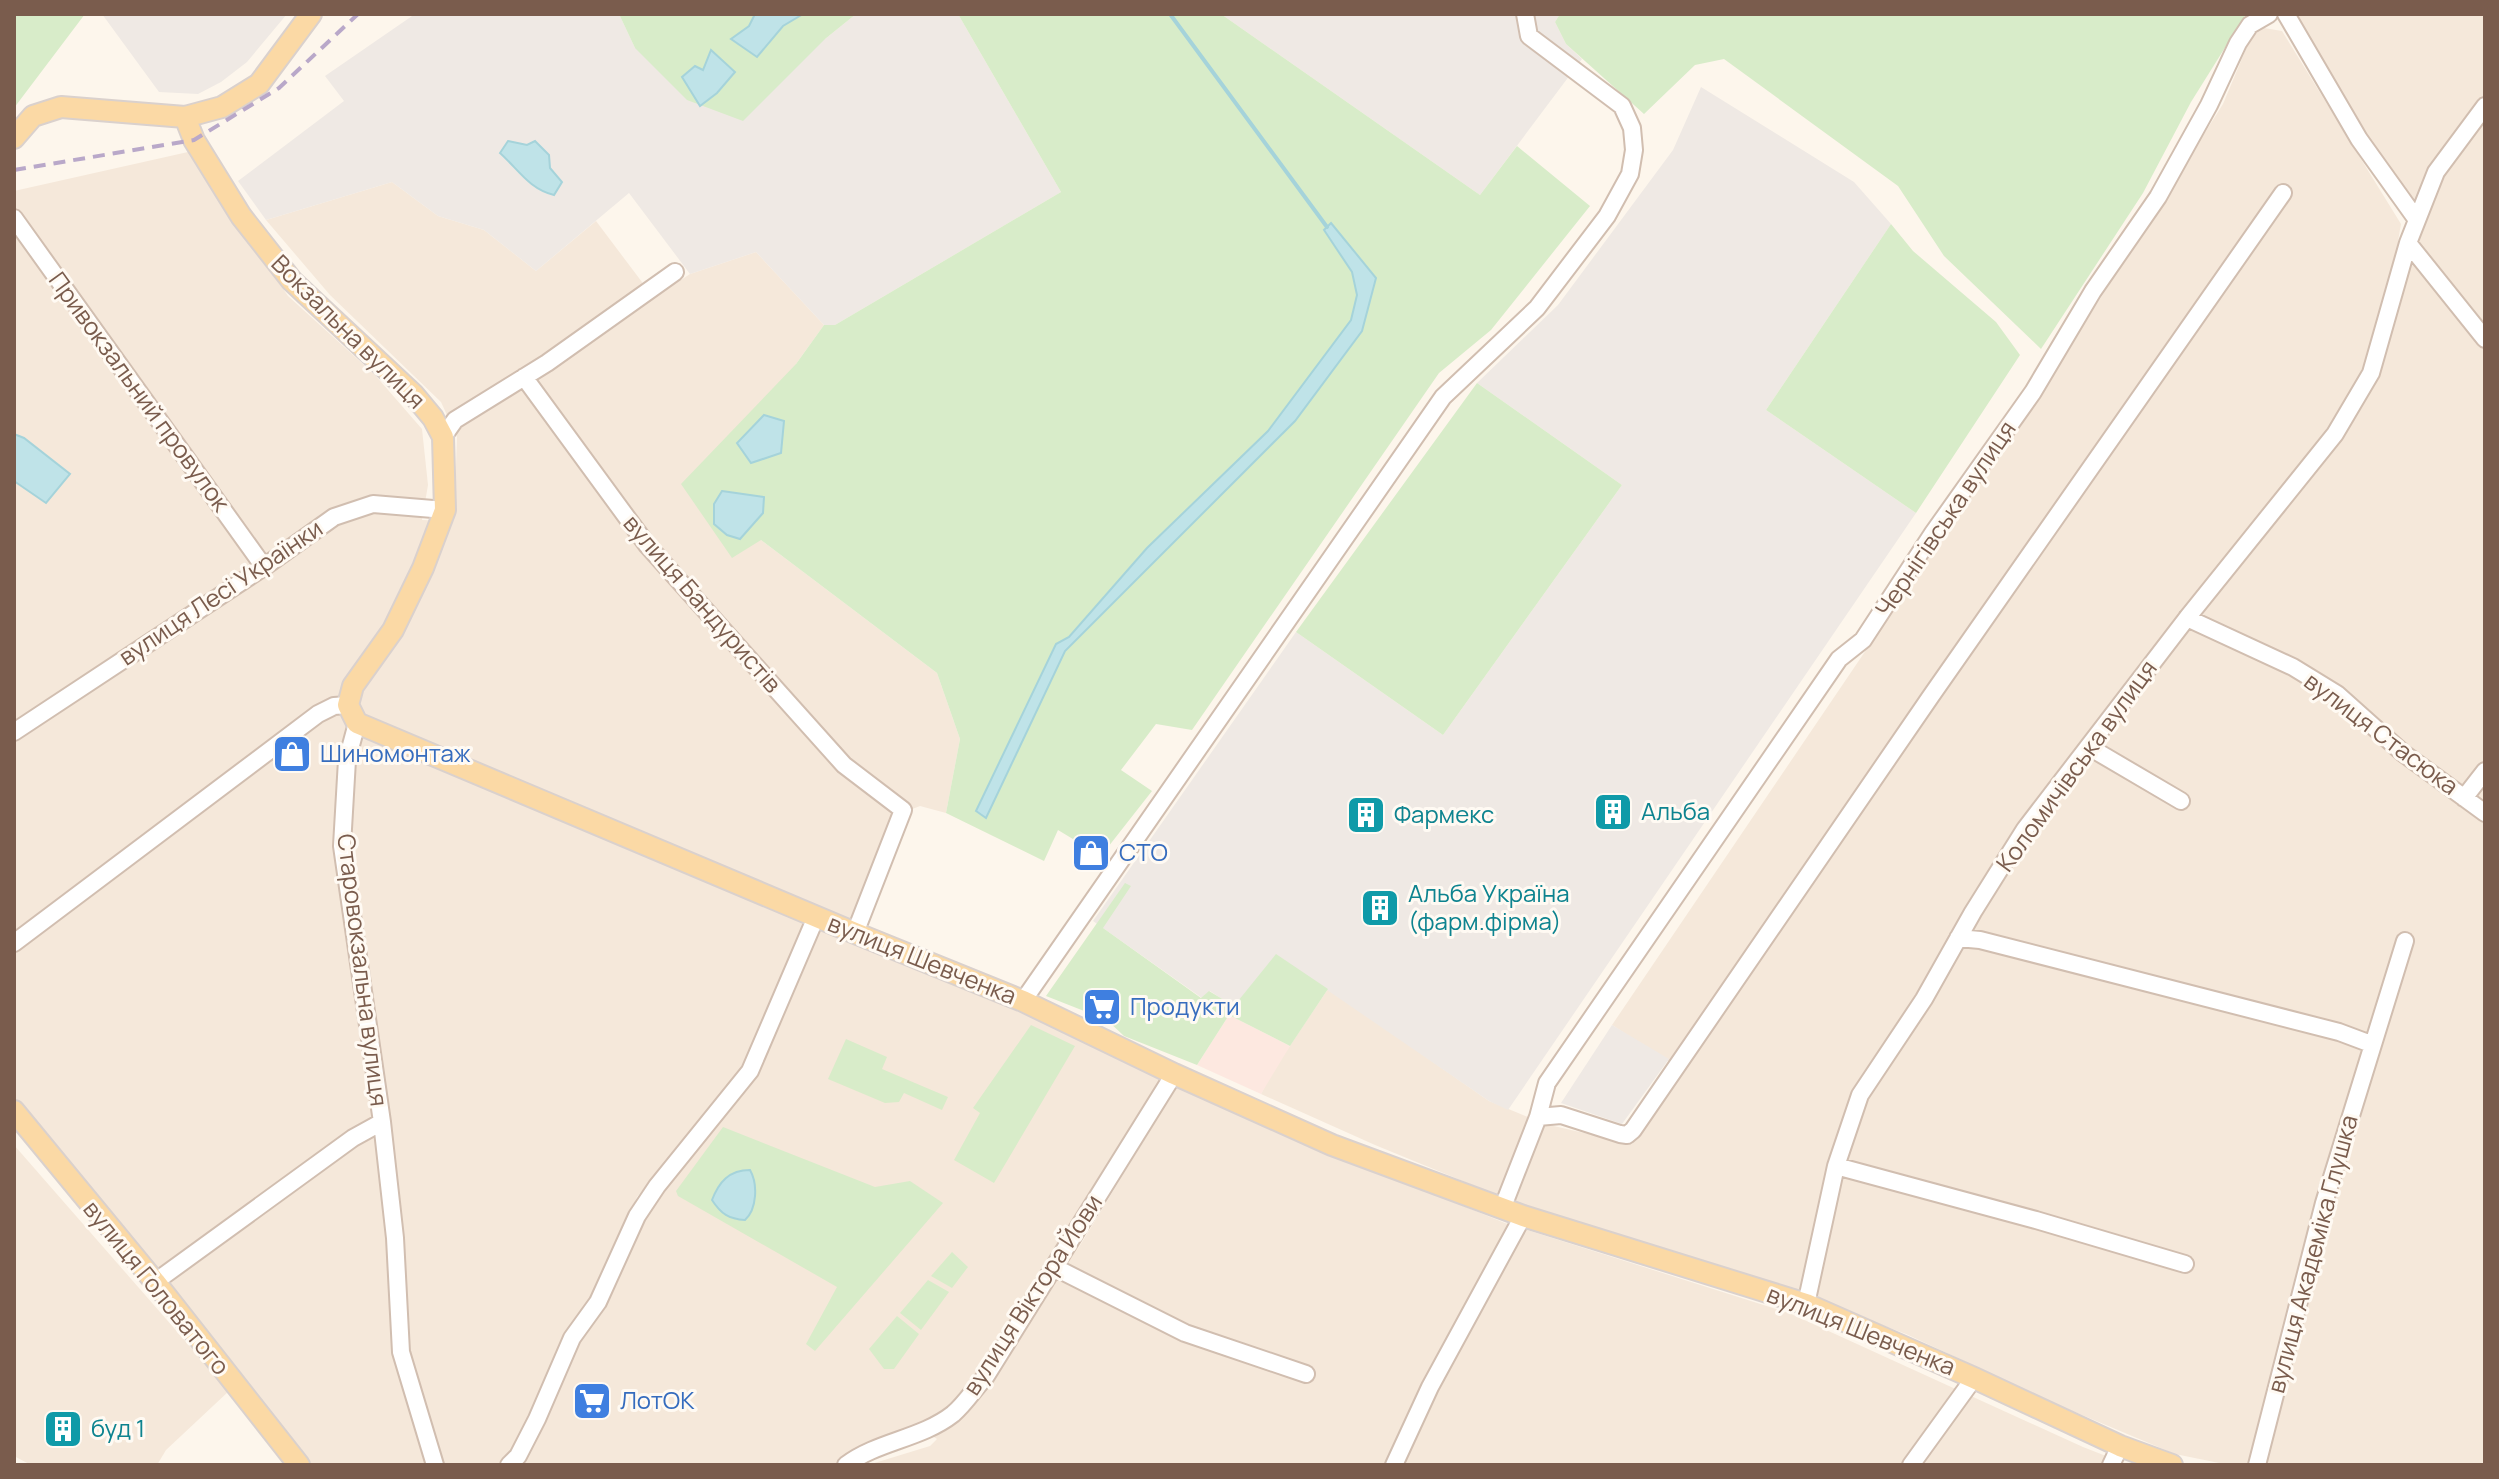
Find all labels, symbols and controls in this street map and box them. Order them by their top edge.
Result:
street label: Вокзальна вулиця [265,247,433,415]
street label: Привокзальний провулок [42,265,239,518]
street label: Чернігівська вулиця [1867,414,2023,623]
street label: вулиця Бандуристів [617,507,790,699]
street label: вулиця Лесі Українки [112,511,329,672]
street label: Коломичівська вулиця [1988,653,2164,878]
street label: вулиця Стасюка [2298,664,2466,802]
shop icon: Шиномонтаж [271,733,313,775]
place label: Шиномонтаж [320,736,471,769]
building icon: Альба [1592,791,1634,833]
building icon: Фармекс [1345,794,1387,836]
place label: Альба [1641,794,1710,827]
place label: Фармекс [1394,797,1494,830]
street label: Старовокзальна вулиця [330,832,397,1108]
shop icon: СТО [1070,832,1112,874]
place label: СТО [1119,835,1168,868]
place label: Альба Україна (фарм.фірма) [1408,876,1570,937]
building icon: Альба Україна (фарм.фірма) [1359,887,1401,929]
street label: вулиця Шевченка [823,906,1022,1011]
supermarket icon: Продукти [1081,986,1123,1028]
place label: Продукти [1130,989,1240,1022]
street label: вулиця Академіка Глушка [2258,1111,2365,1396]
street label: вулиця Віктора Йови [954,1187,1109,1401]
street label: вулиця Головатого [76,1193,238,1381]
street label: вулиця Шевченка [1762,1277,1961,1382]
supermarket icon: ЛотОК [571,1380,613,1422]
place label: ЛотОК [620,1383,695,1416]
building icon: буд 1 [42,1408,84,1450]
place label: буд 1 [91,1411,145,1444]

